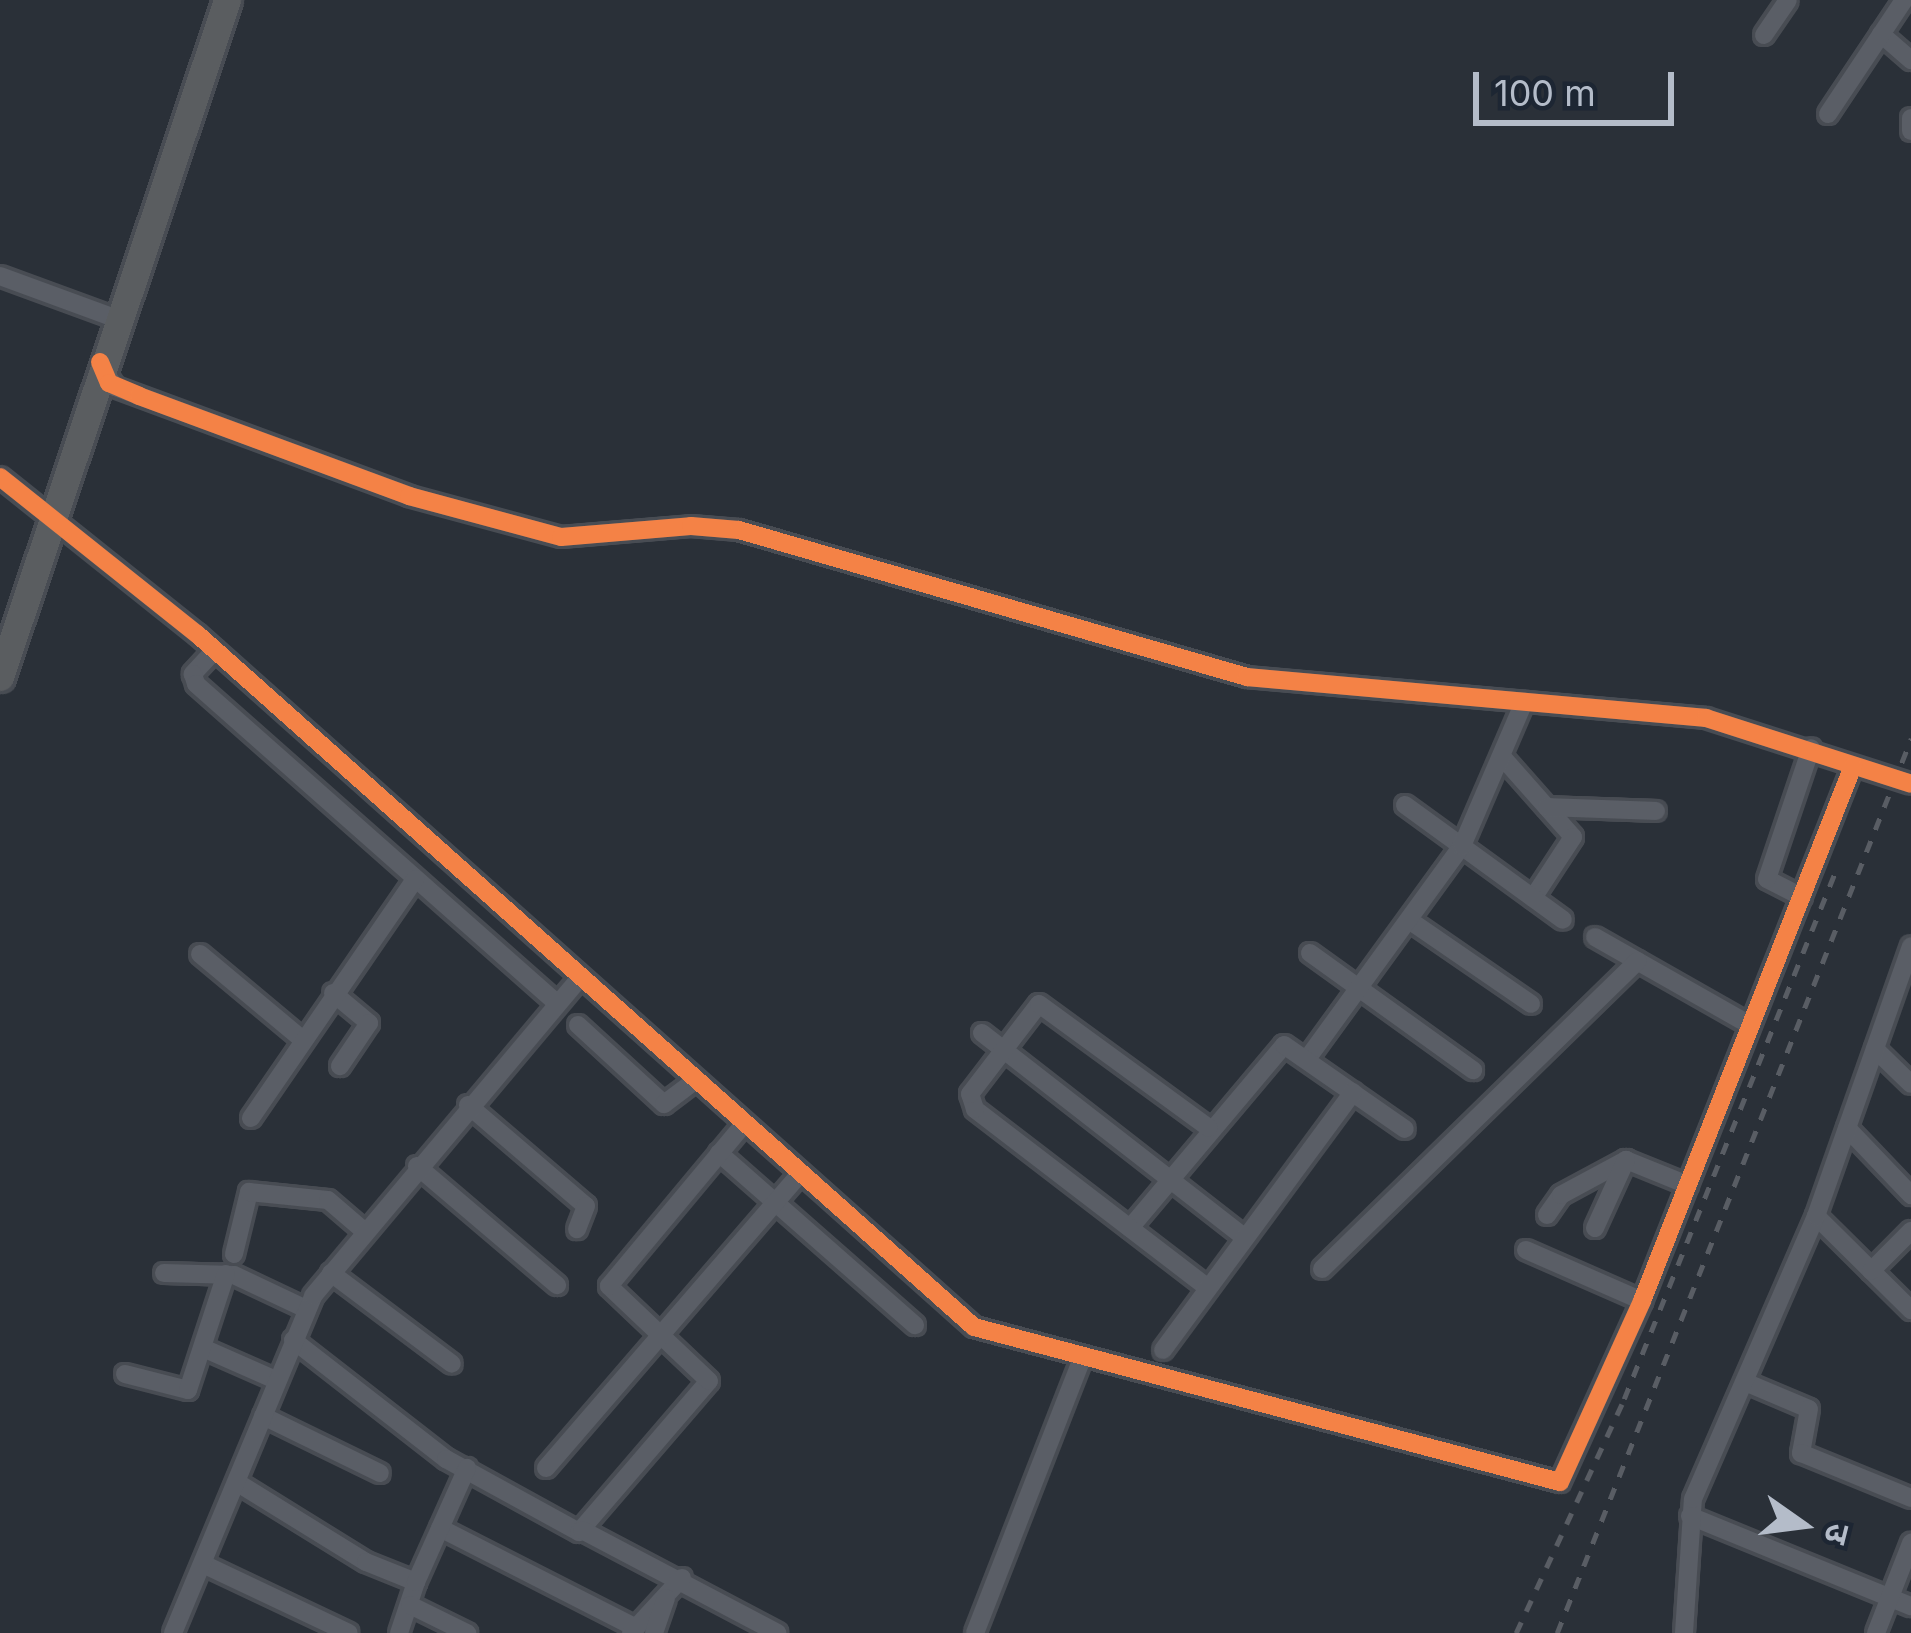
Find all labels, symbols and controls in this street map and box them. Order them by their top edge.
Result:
scale bar [1479,48,1680,122]
text: 100 m [1494,71,1596,115]
north arrow [1743,1465,1863,1585]
text: उ [1816,1520,1860,1548]

